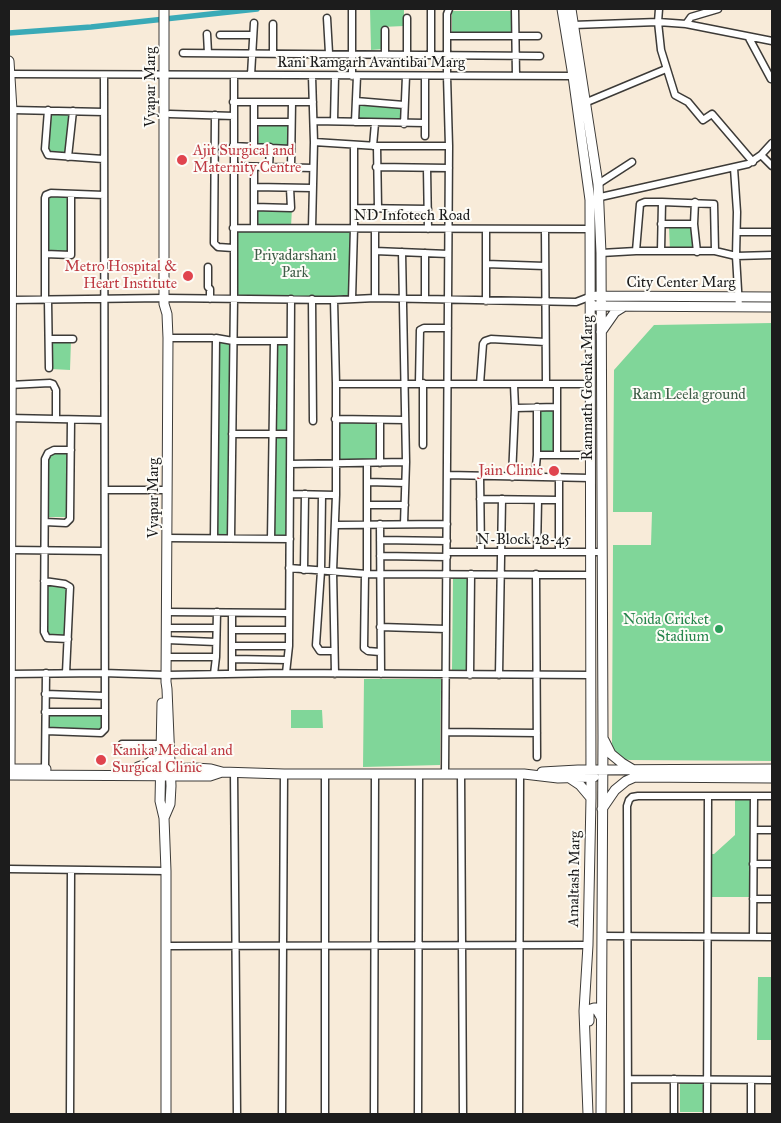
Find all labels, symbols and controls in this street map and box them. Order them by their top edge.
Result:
street label: Vyapar Marg [142,47,160,127]
street label: Rani Ramgarh Avantibai Marg [277,54,465,72]
place label: Ajit Surgical and Maternity Centre [193,142,301,177]
marker: Ajit Surgical and Maternity Centre [175,153,189,167]
street label: ND Infotech Road [354,207,470,225]
park label: Priyadarshani Park [253,247,337,282]
place label: Metro Hospital & Heart Institute [65,258,177,293]
marker: Metro Hospital & Heart Institute [181,269,195,283]
street label: City Center Marg [626,274,736,292]
street label: Ramnath Goenka Marg [579,316,597,460]
park label: Ram Leela ground [632,386,746,404]
street label: Vyapar Marg [145,458,163,538]
place label: Jain Clinic [479,462,543,480]
marker: Jain Clinic [547,464,561,478]
street label: N-Block 28-45 [477,531,571,549]
place label: Noida Cricket Stadium [623,611,709,646]
marker: Noida Cricket Stadium [713,623,725,635]
place label: Kanika Medical and Surgical Clinic [112,742,233,777]
marker: Kanika Medical and Surgical Clinic [94,753,108,767]
street label: Amaltash Marg [565,831,585,927]

